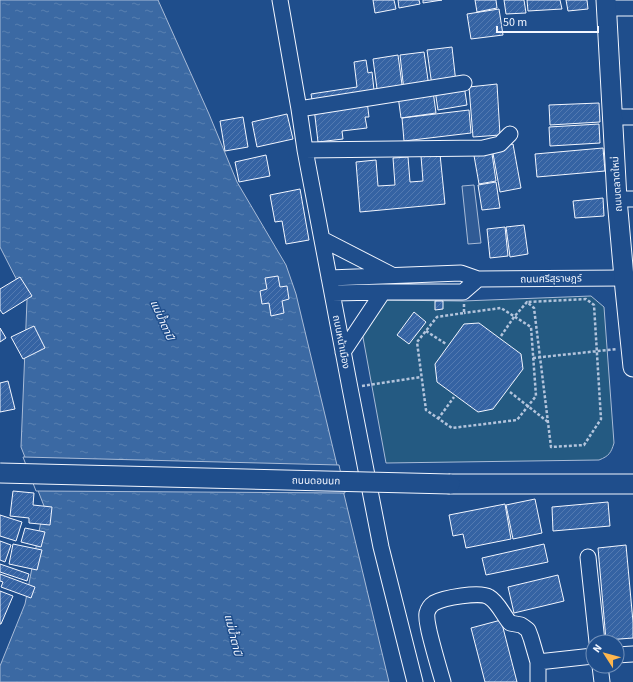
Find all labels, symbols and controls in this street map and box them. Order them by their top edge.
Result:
scale bar [497,8,598,34]
text: 50 m [503,14,527,31]
street label: ถนนตลาดใหม่ [608,156,626,212]
street label: ถนนศรีสุราษฎร์ [520,271,582,287]
water label: แม่น้ำตาปี [147,297,179,344]
street label: ถนนหน้าเมือง [329,314,353,370]
street label: ถนนดอนนก [292,474,340,488]
water label: แม่น้ำตาปี [221,612,247,659]
north arrow [585,634,625,674]
text: N [589,641,606,656]

